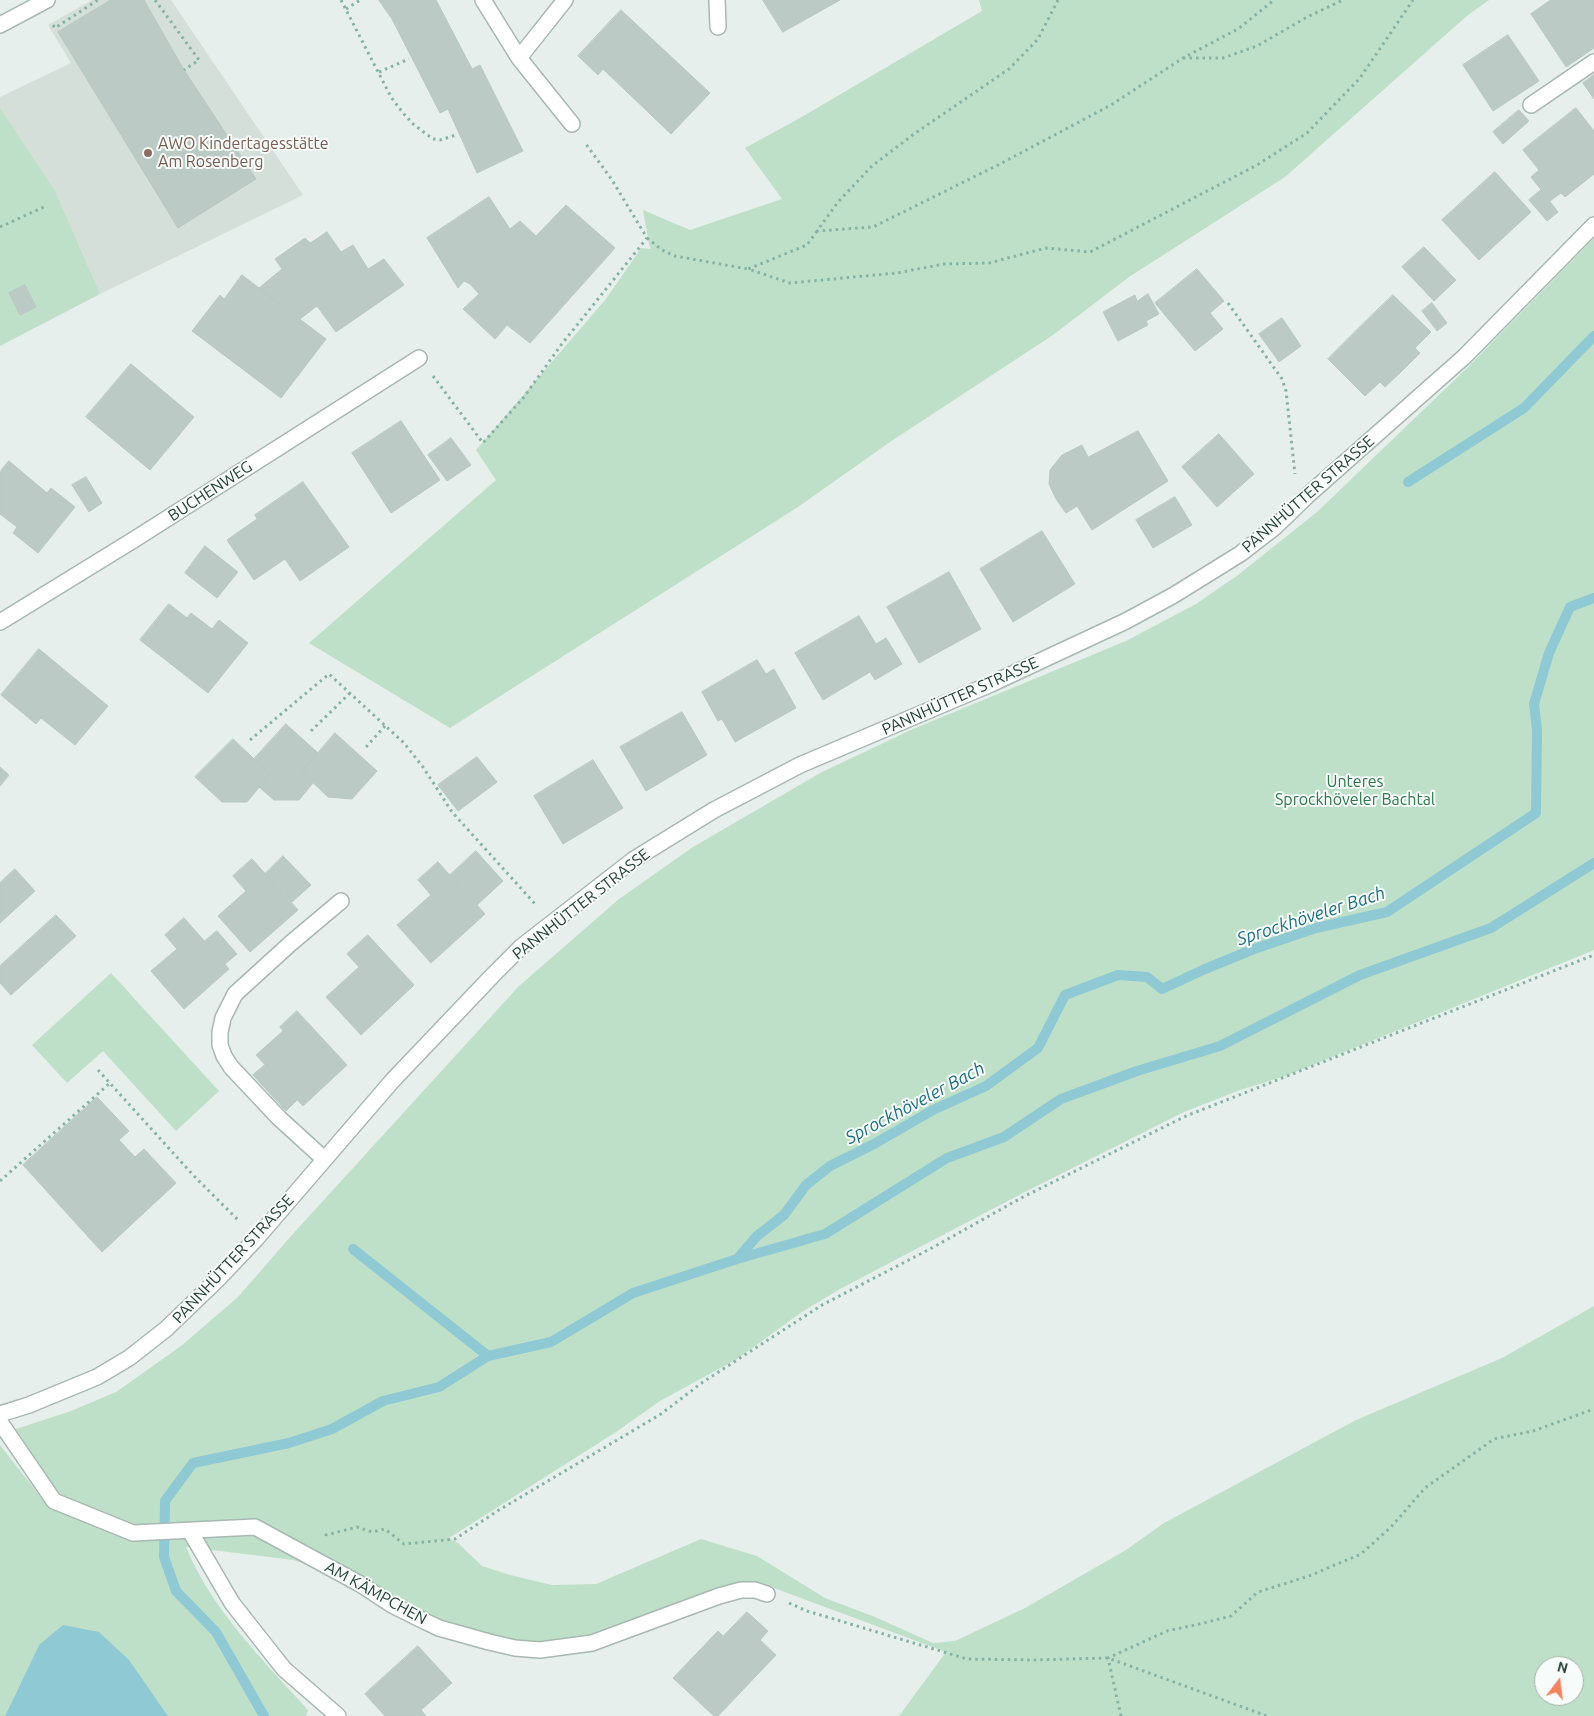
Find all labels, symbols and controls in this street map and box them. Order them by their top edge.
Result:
place label: AWO Kindertagesstätte Am Rosenberg [158,134,329,172]
marker: AWO Kindertagesstätte Am Rosenberg [142,147,154,159]
street label: PANNHÜTTER STRASSE [1238,431,1378,557]
street label: BUCHENWEG [164,457,256,525]
street label: PANNHÜTTER STRASSE [879,653,1041,739]
park label: Unteres Sprockhöveler Bachtal [1275,772,1435,810]
street label: PANNHÜTTER STRASSE [508,844,654,964]
water label: Sprockhöveler Bach [1234,882,1388,950]
water label: Sprockhöveler Bach [842,1057,988,1149]
street label: PANNHÜTTER STRASSE [168,1191,298,1327]
street label: AM KÄMPCHEN [322,1557,430,1629]
north arrow [1534,1656,1584,1706]
text: N [1555,1658,1570,1677]

